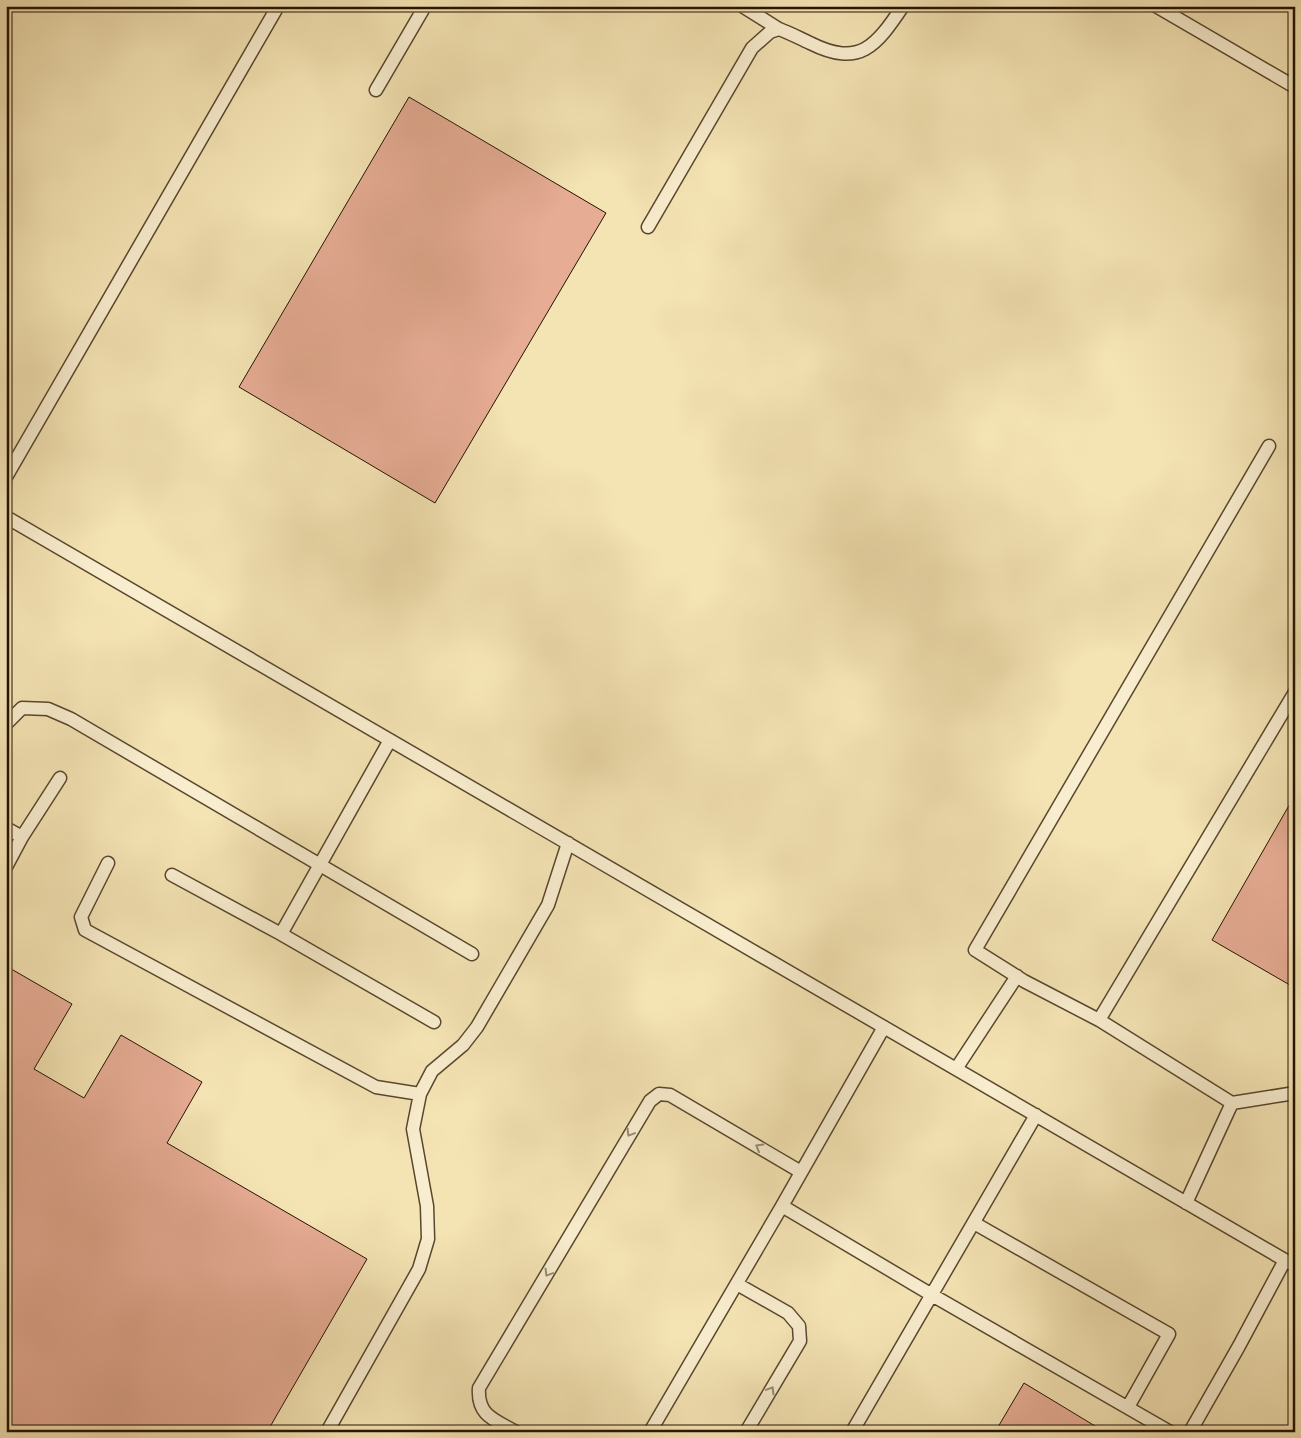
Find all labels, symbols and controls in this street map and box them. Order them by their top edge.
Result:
one-way arrow [627,1128,637,1137]
one-way arrow [755,1143,764,1153]
one-way arrow [544,1267,554,1276]
one-way arrow [764,1386,774,1395]

